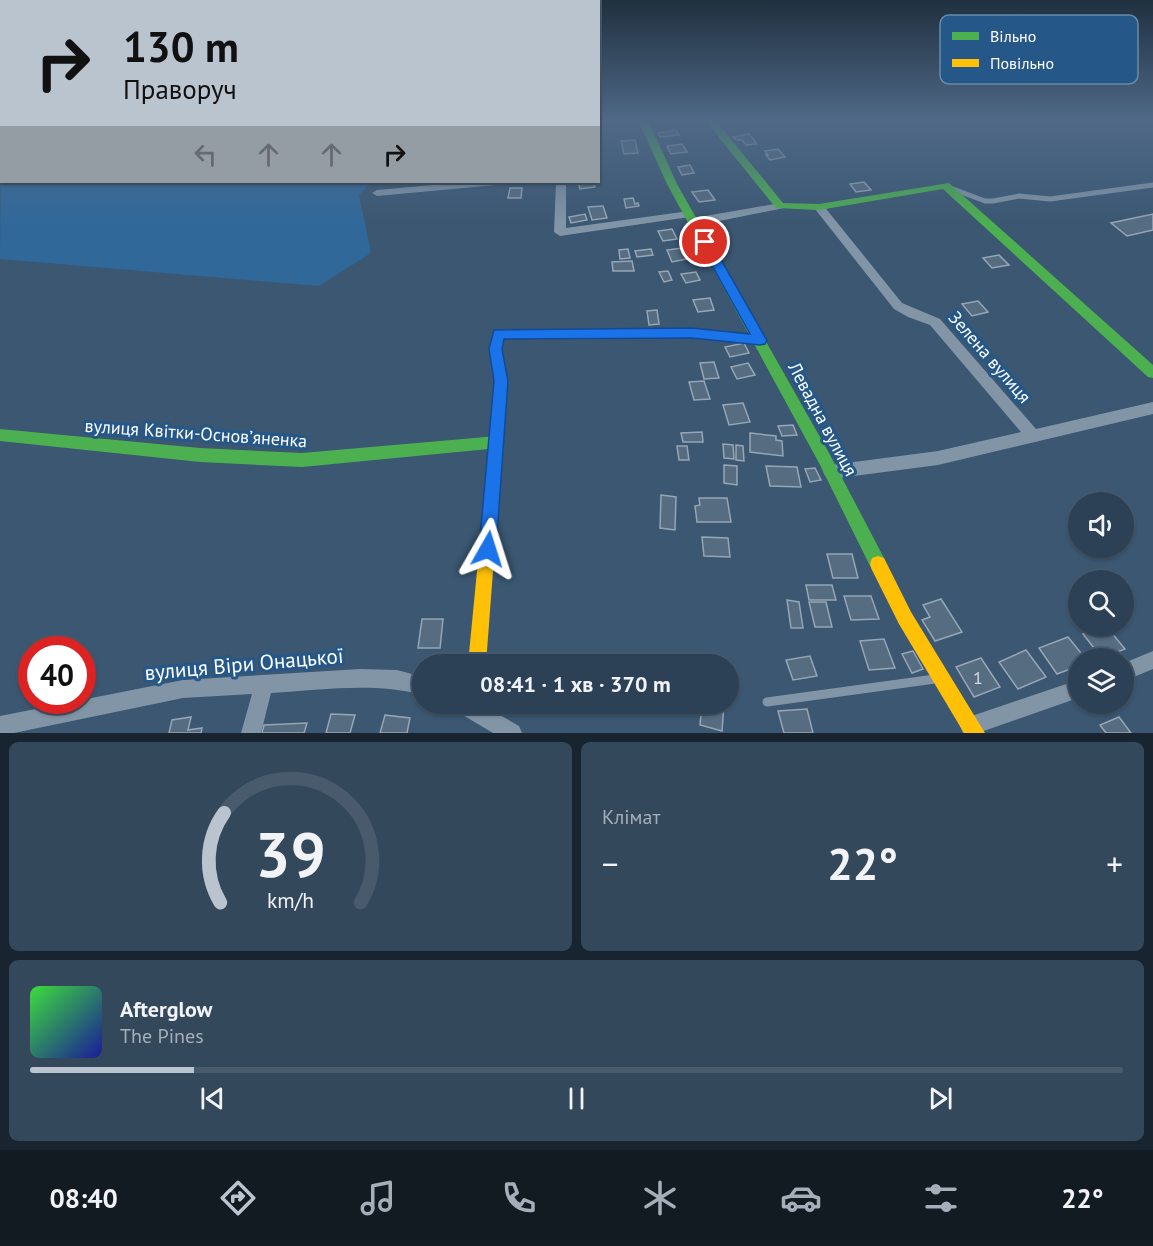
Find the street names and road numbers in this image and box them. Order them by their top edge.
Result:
street label: Зелена вулиця [944,306,1036,408]
street label: Левадна вулиця [783,357,863,480]
street label: вулиця Квітки-Основʼяненка [84,414,308,452]
street label: вулиця Віри Онацької [143,642,345,686]

